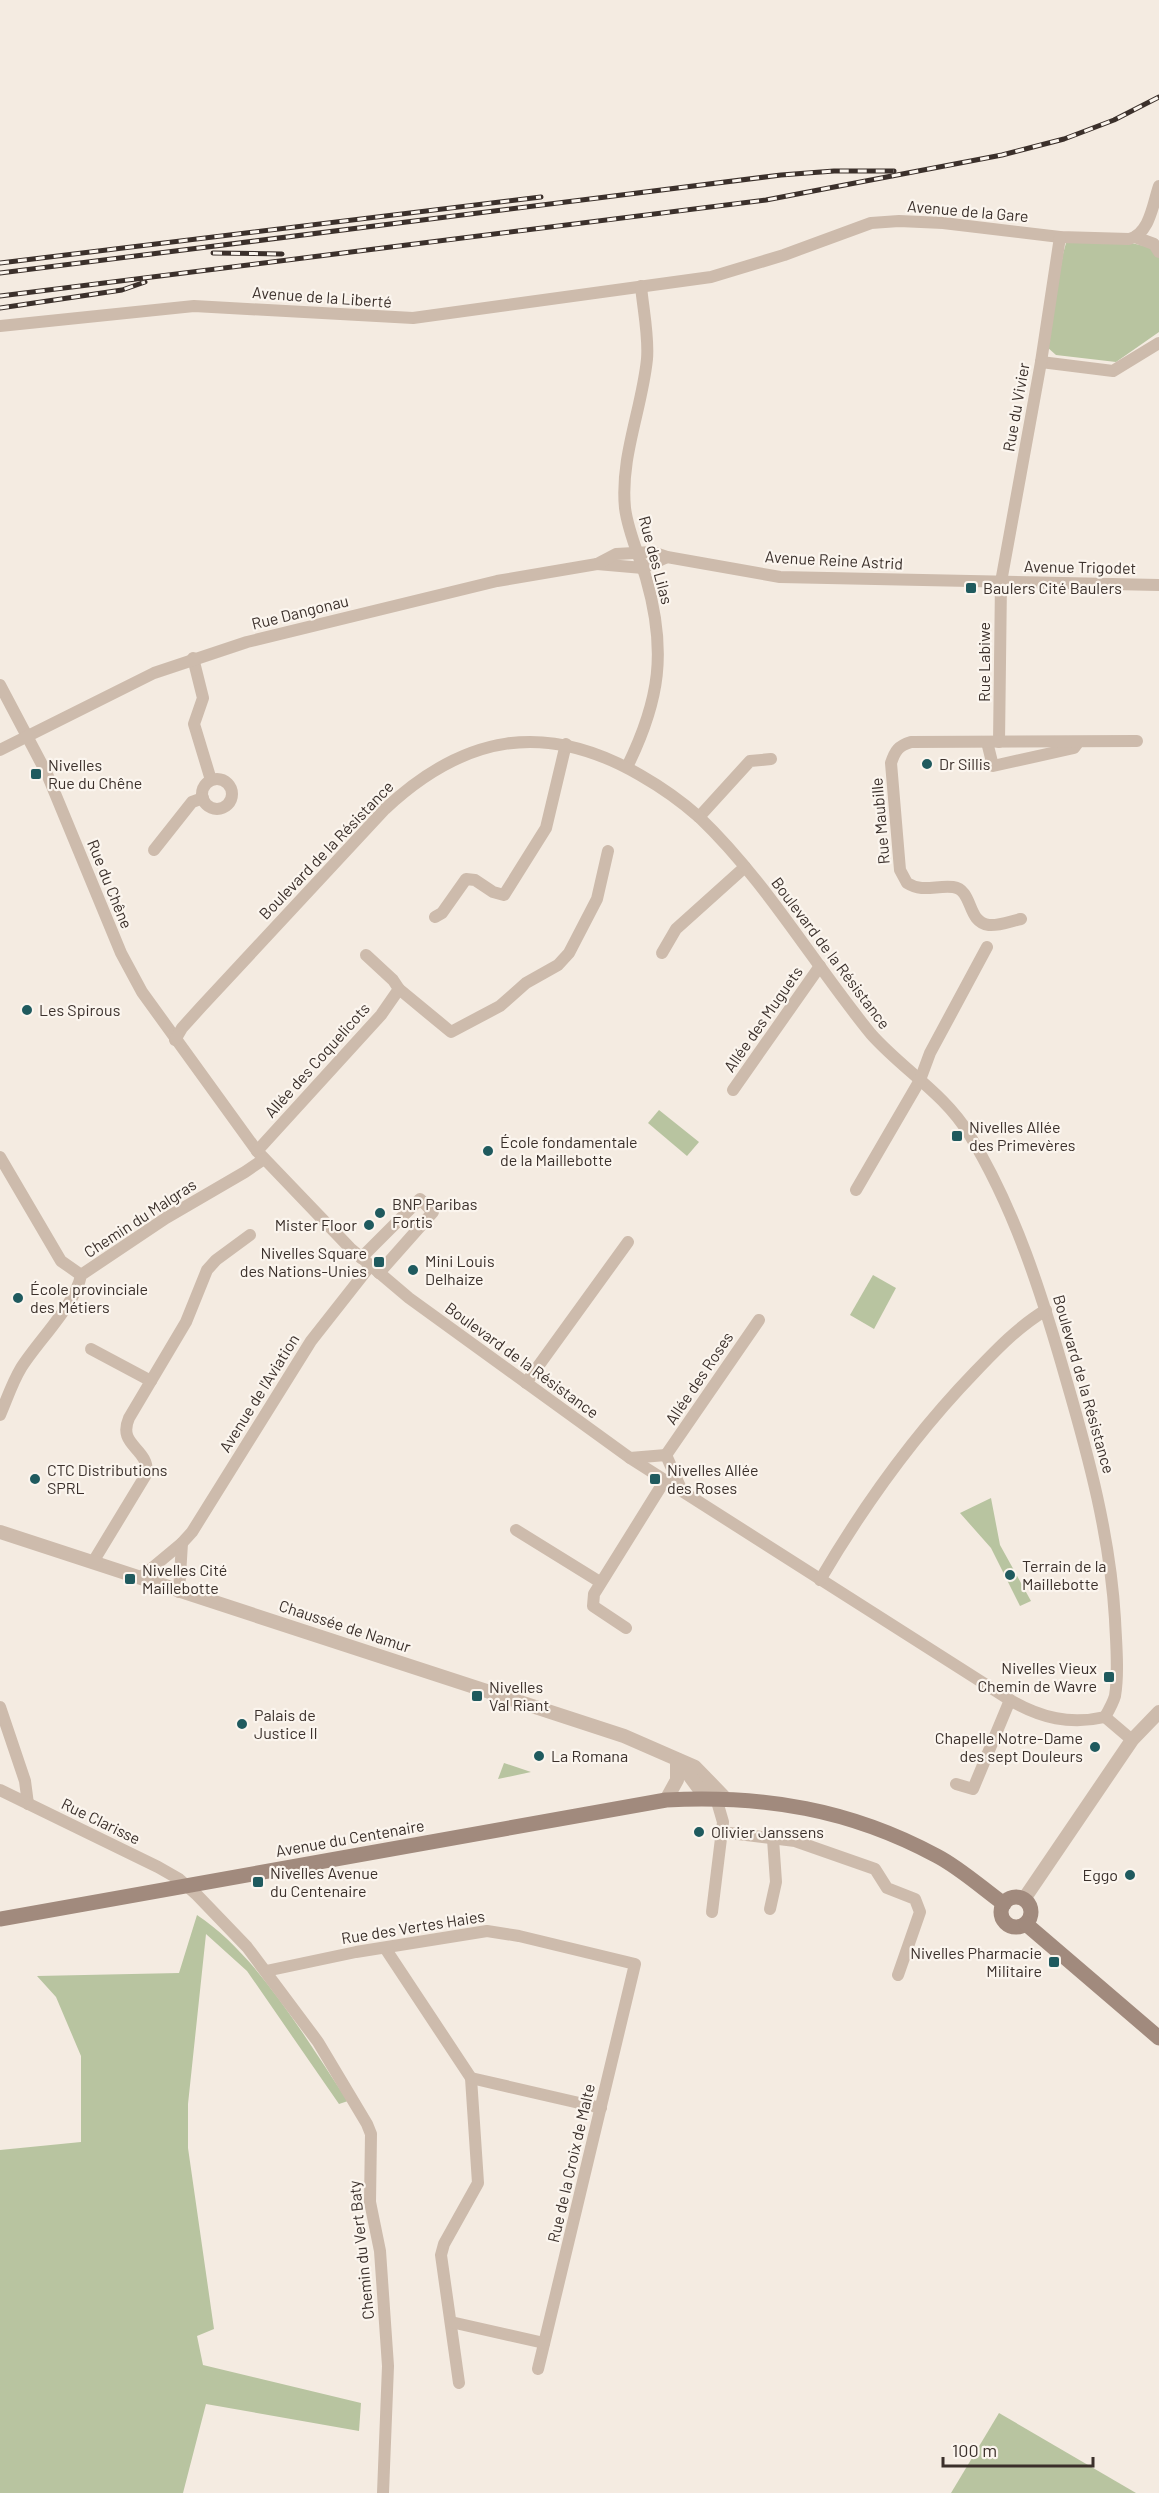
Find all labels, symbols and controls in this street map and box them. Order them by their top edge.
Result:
street label: Avenue de la Gare [907,196,1029,225]
street label: Avenue de la Liberté [252,282,393,311]
street label: Rue du Vivier [998,361,1033,453]
street label: Rue des Lilas [636,514,677,606]
street label: Avenue Reine Astrid [764,546,904,573]
street label: Avenue Trigodet [1024,556,1136,577]
place label: Baulers Cité Baulers [983,578,1122,597]
marker: Baulers Cité Baulers [964,581,978,595]
street label: Rue Dangonau [249,590,350,633]
street label: Rue Labiwe [974,622,993,702]
place label: Dr Sillis [939,754,990,773]
place label: Nivelles Rue du Chêne [48,755,142,792]
marker: Dr Sillis [920,757,934,771]
marker: Nivelles Rue du Chêne [29,767,43,781]
street label: Boulevard de la Résistance [255,777,397,923]
street label: Rue Maubille [866,777,893,865]
street label: Rue du Chêne [84,836,137,931]
street label: Boulevard de la Résistance [768,873,895,1032]
street label: Allée des Muguets [719,962,806,1075]
street label: Allée des Coquelicots [260,998,373,1121]
place label: Les Spirous [39,1000,120,1019]
marker: Les Spirous [20,1003,34,1017]
place label: Nivelles Allée des Primevères [969,1117,1076,1154]
marker: Nivelles Allée des Primevères [950,1129,964,1143]
place label: École fondamentale de la Maillebotte [500,1132,638,1169]
marker: École fondamentale de la Maillebotte [481,1144,495,1158]
street label: Chemin du Malgras [80,1174,199,1261]
place label: BNP Paribas Fortis [392,1194,477,1231]
marker: BNP Paribas Fortis [373,1206,387,1220]
place label: Mister Floor [275,1215,357,1234]
marker: Mister Floor [362,1218,376,1232]
place label: Nivelles Square des Nations-Unies [240,1243,367,1280]
place label: Mini Louis Delhaize [425,1251,495,1288]
marker: Nivelles Square des Nations-Unies [372,1255,386,1269]
marker: Mini Louis Delhaize [406,1263,420,1277]
place label: École provinciale des Métiers [30,1279,148,1316]
marker: École provinciale des Métiers [11,1291,25,1305]
street label: Boulevard de la Résistance [1050,1292,1119,1475]
street label: Boulevard de la Résistance [442,1298,603,1422]
street label: Allée des Roses [661,1328,737,1428]
street label: Avenue de l'Aviation [215,1330,303,1455]
place label: CTC Distributions SPRL [47,1460,167,1497]
place label: Nivelles Allée des Roses [667,1460,759,1497]
marker: CTC Distributions SPRL [28,1472,42,1486]
marker: Nivelles Allée des Roses [648,1472,662,1486]
place label: Terrain de la Maillebotte [1022,1556,1107,1593]
place label: Nivelles Cité Maillebotte [142,1560,227,1597]
marker: Terrain de la Maillebotte [1003,1568,1017,1582]
marker: Nivelles Cité Maillebotte [123,1572,137,1586]
street label: Chaussée de Namur [277,1595,414,1656]
place label: Nivelles Vieux Chemin de Wavre [977,1658,1097,1695]
marker: Nivelles Vieux Chemin de Wavre [1102,1670,1116,1684]
place label: Nivelles Val Riant [489,1677,549,1714]
marker: Nivelles Val Riant [470,1689,484,1703]
place label: Palais de Justice II [254,1705,318,1742]
marker: Palais de Justice II [235,1717,249,1731]
place label: Chapelle Notre-Dame des sept Douleurs [935,1728,1083,1765]
marker: Chapelle Notre-Dame des sept Douleurs [1088,1740,1102,1754]
place label: La Romana [551,1746,628,1765]
marker: La Romana [532,1749,546,1763]
street label: Rue Clarisse [59,1793,144,1848]
street label: Avenue du Centenaire [274,1815,426,1860]
place label: Olivier Janssens [711,1822,824,1841]
marker: Olivier Janssens [692,1825,706,1839]
place label: Nivelles Avenue du Centenaire [270,1863,378,1900]
place label: Eggo [1082,1865,1118,1884]
marker: Eggo [1123,1868,1137,1882]
marker: Nivelles Avenue du Centenaire [251,1875,265,1889]
street label: Rue des Vertes Haies [340,1906,486,1947]
place label: Nivelles Pharmacie Militaire [910,1943,1042,1980]
marker: Nivelles Pharmacie Militaire [1047,1955,1061,1969]
street label: Rue de la Croix de Malte [543,2082,598,2244]
street label: Chemin du Vert Baty [344,2179,377,2321]
scale bar [943,2430,1093,2468]
text: 100 m [952,2439,997,2461]

